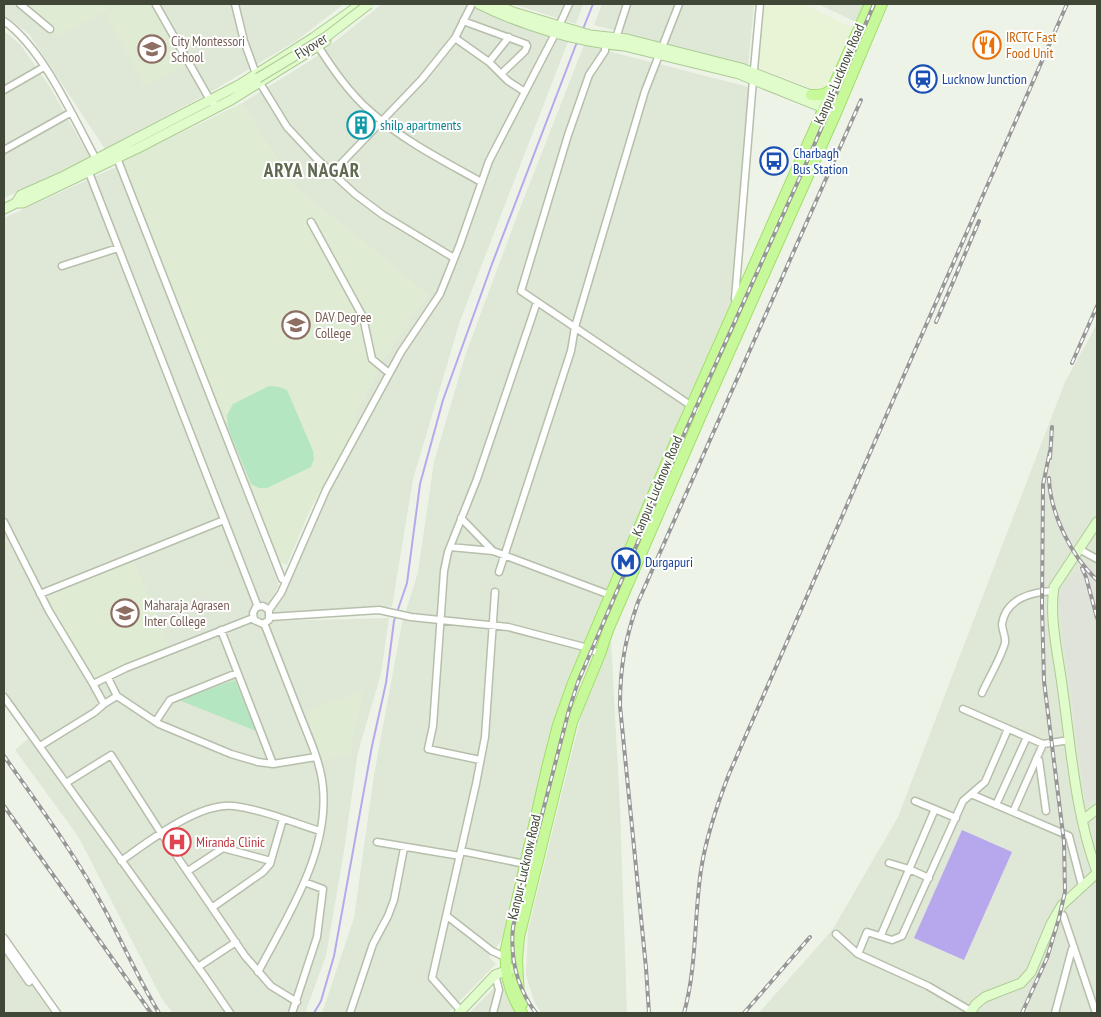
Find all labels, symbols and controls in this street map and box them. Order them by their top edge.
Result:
street label: Kanpur-Lucknow Road [810,21,868,127]
place label: IRCTC Fast Food Unit [1006,28,1056,62]
street label: Flyover [291,29,331,63]
restaurant icon: IRCTC Fast Food Unit [972,30,1002,60]
place label: City Montessori School [171,32,245,66]
school or university icon: City Montessori School [137,34,167,64]
station icon: Lucknow Junction [908,64,938,94]
place label: Lucknow Junction [942,70,1027,88]
building icon: shilp apartments [346,110,376,140]
place label: shilp apartments [380,116,461,134]
place label: Charbagh Bus Station [793,144,848,178]
bus stop icon: Charbagh Bus Station [759,146,789,176]
district label: ARYA NAGAR [263,158,360,182]
place label: DAV Degree College [315,308,372,342]
school or university icon: DAV Degree College [281,310,311,340]
street label: Kanpur-Lucknow Road [628,433,686,539]
metro station icon: Durgapuri [611,547,641,577]
place label: Durgapuri [645,553,693,571]
place label: Maharaja Agrasen Inter College [144,596,230,630]
school or university icon: Maharaja Agrasen Inter College [110,598,140,628]
street label: Kanpur-Lucknow Road [503,813,545,921]
hospital icon: Miranda Clinic [162,827,192,857]
place label: Miranda Clinic [196,833,265,851]

